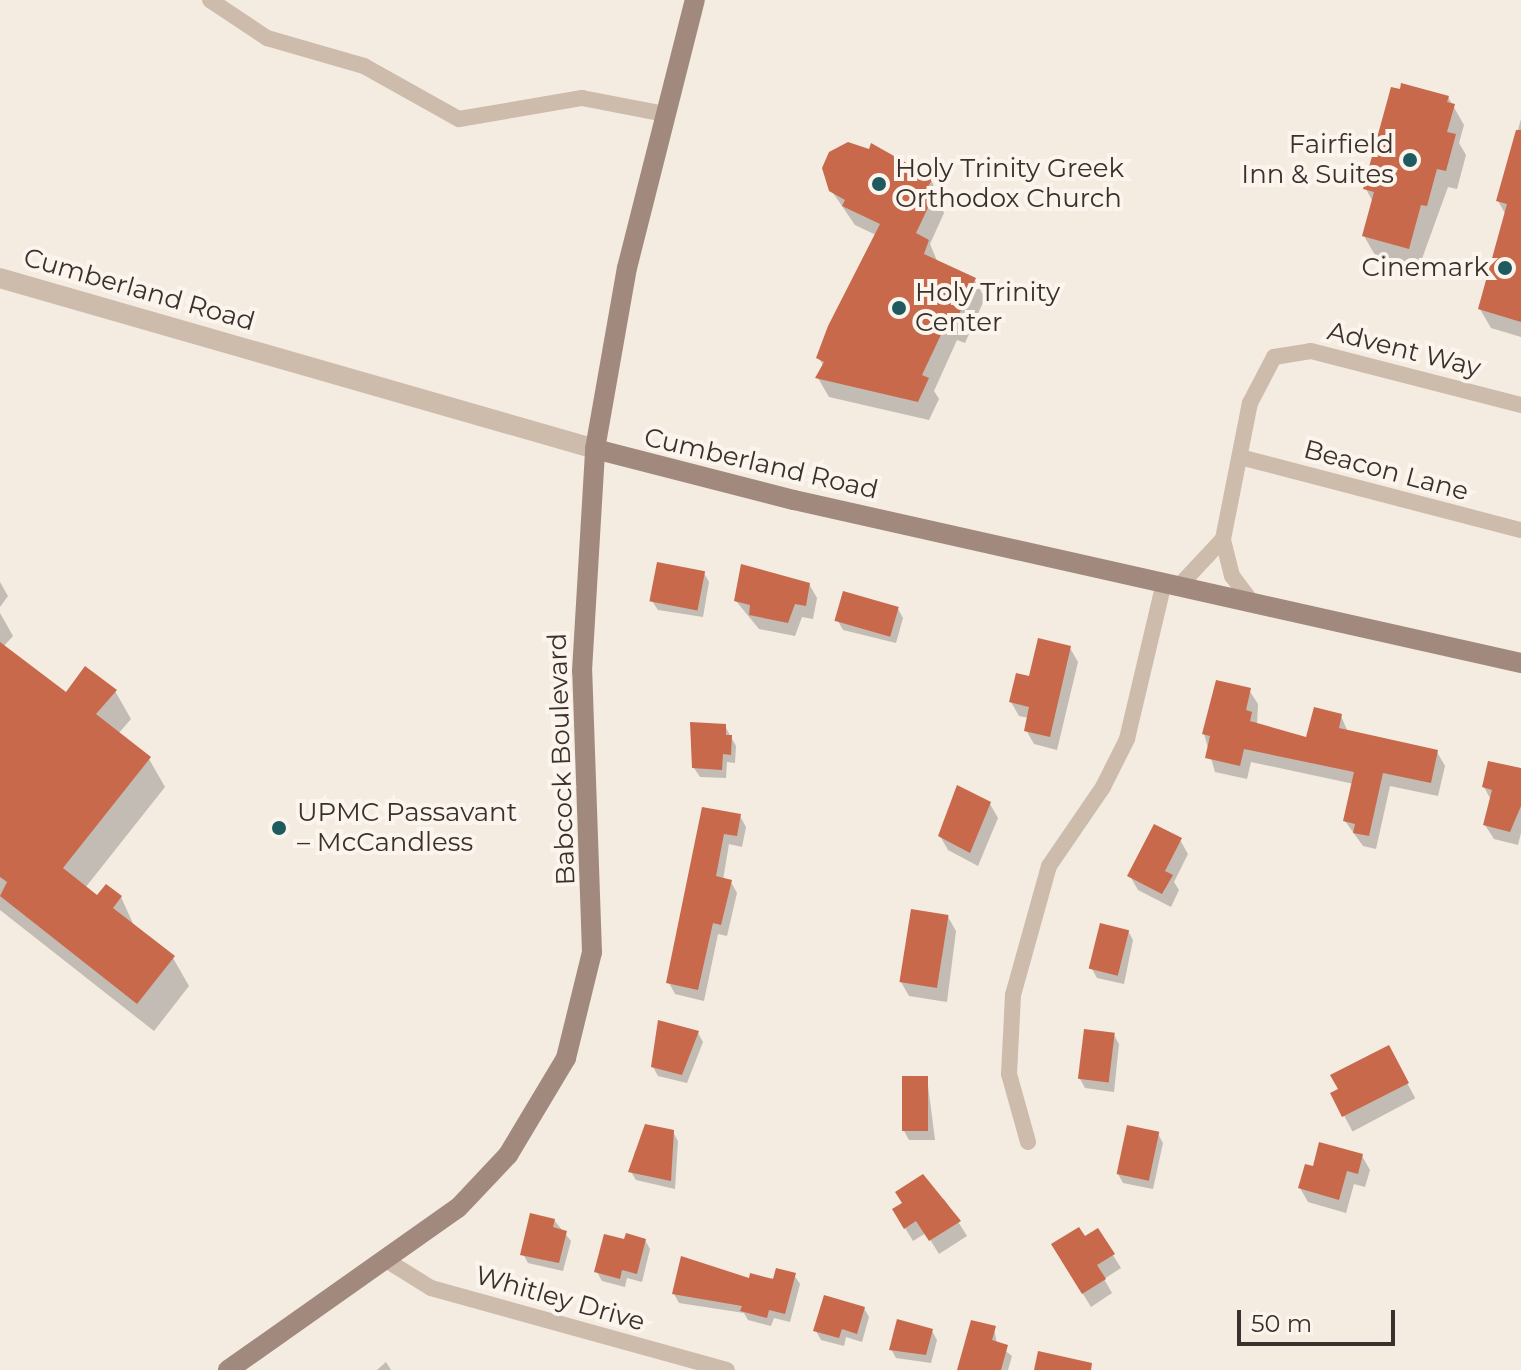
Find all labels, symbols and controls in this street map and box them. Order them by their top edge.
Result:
place label: Fairfield Inn & Suites [1241,129,1394,190]
marker: Fairfield Inn & Suites [1401,151,1419,169]
place label: Holy Trinity Greek Orthodox Church [895,153,1124,214]
marker: Holy Trinity Greek Orthodox Church [870,175,888,193]
street label: Cumberland Road [20,242,258,338]
place label: Cinemark [1362,252,1489,284]
marker: Cinemark [1496,259,1514,277]
place label: Holy Trinity Center [915,277,1060,338]
marker: Holy Trinity Center [890,299,908,317]
street label: Advent Way [1324,316,1484,384]
street label: Cumberland Road [641,422,881,506]
street label: Beacon Lane [1300,434,1472,508]
street label: Babcock Boulevard [542,632,582,886]
place label: UPMC Passavant – McCandless [297,797,517,858]
marker: UPMC Passavant – McCandless [268,817,290,839]
street label: Whitley Drive [472,1260,648,1338]
scale bar [1241,1294,1399,1344]
text: 50 m [1251,1309,1312,1338]

